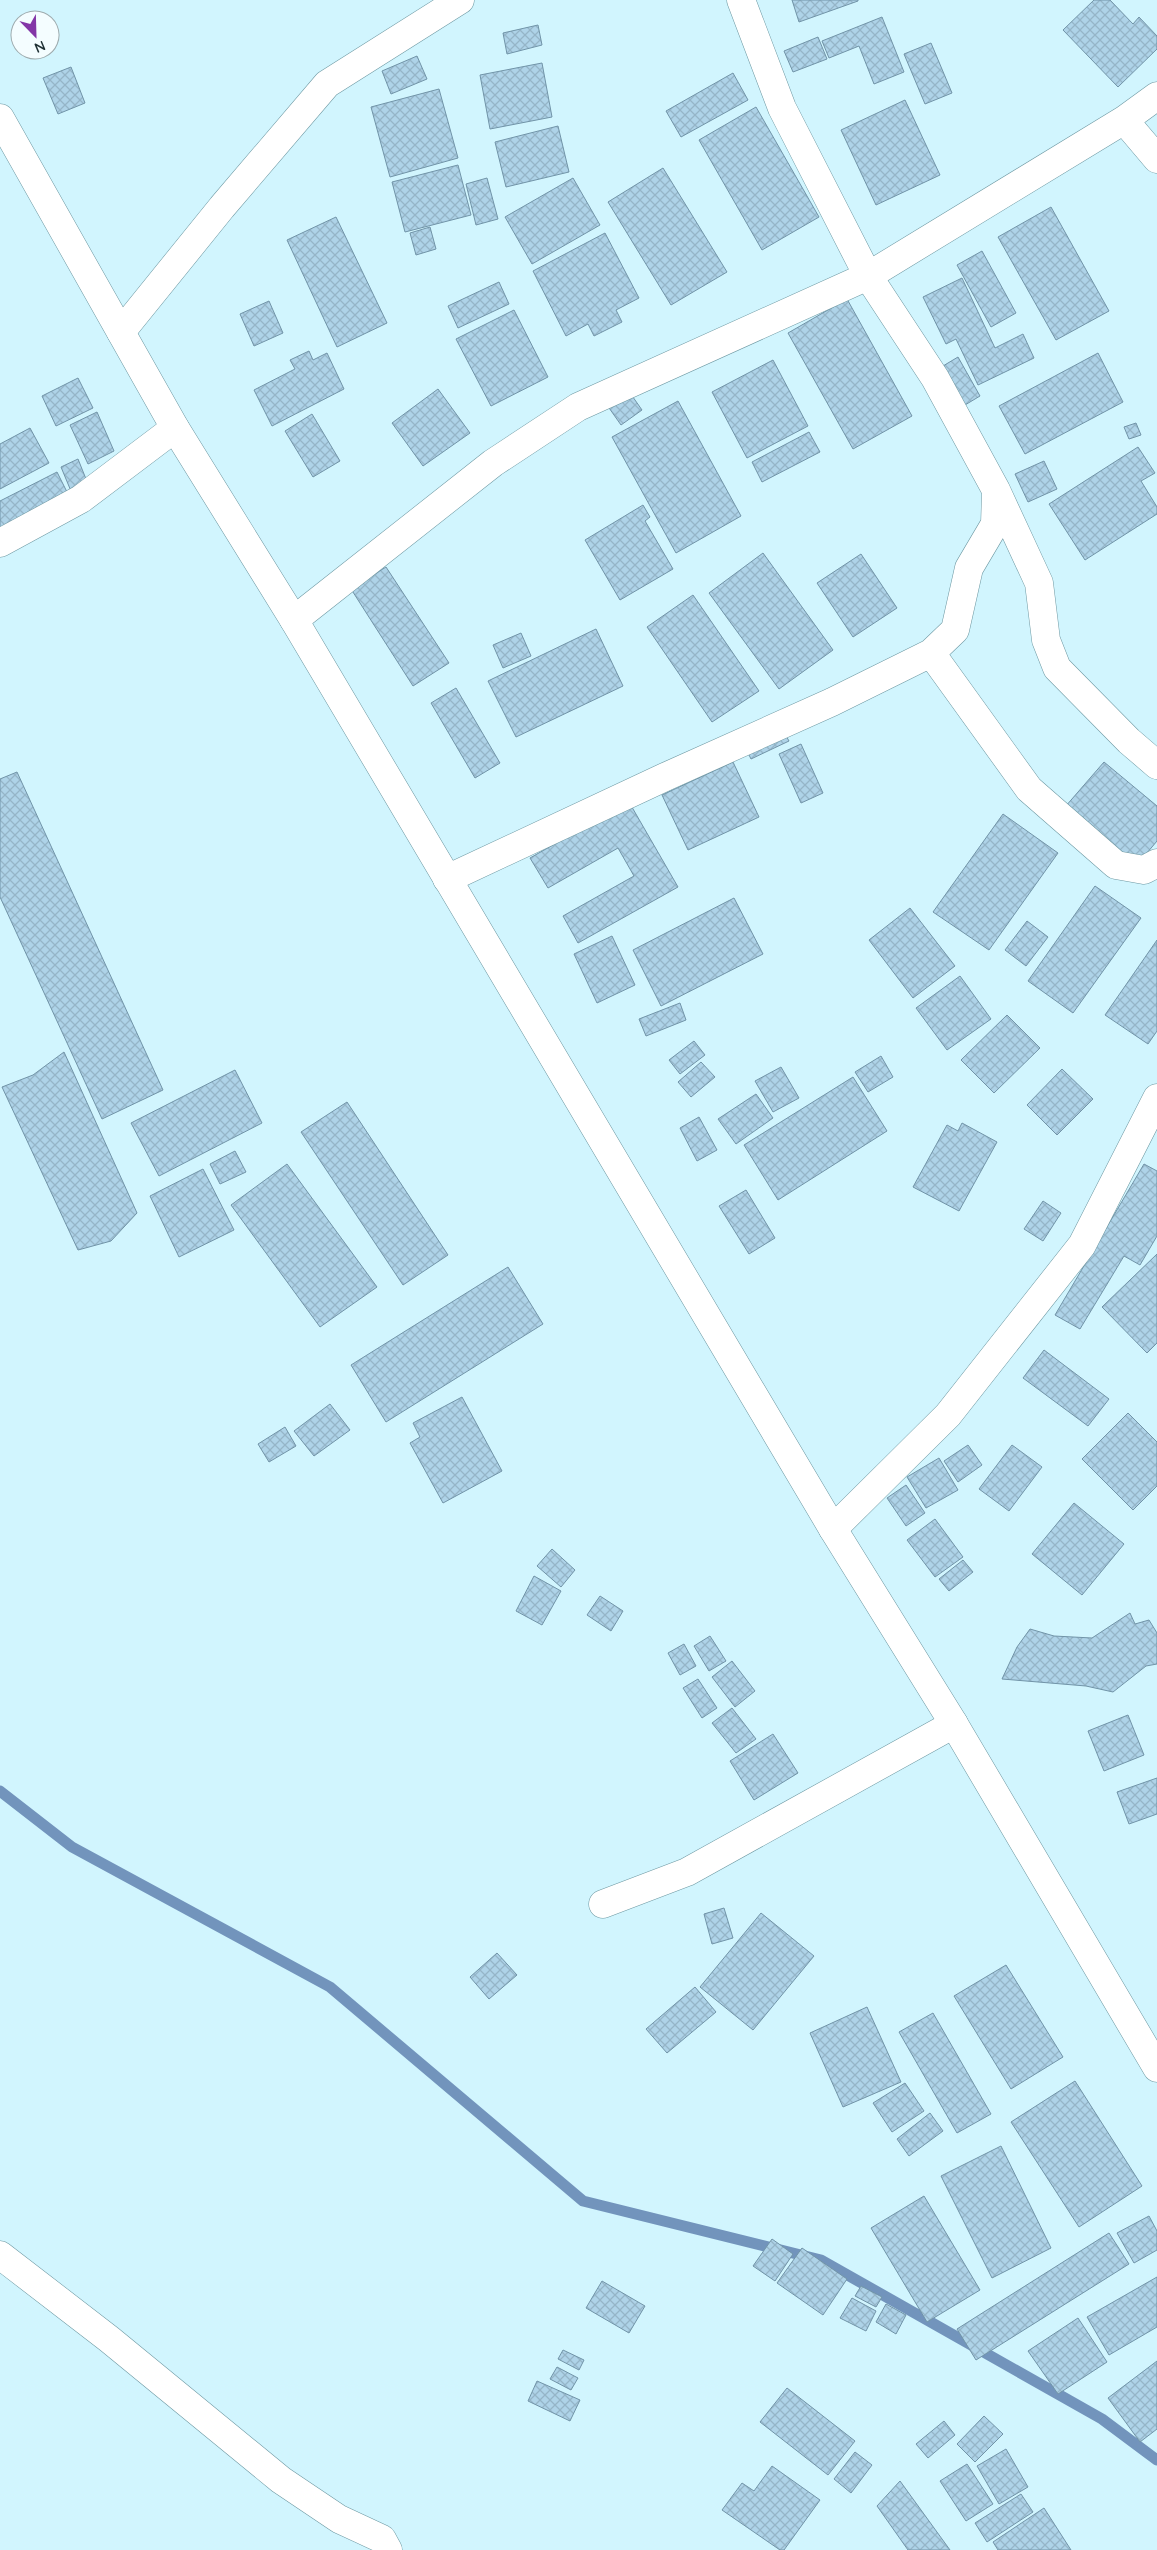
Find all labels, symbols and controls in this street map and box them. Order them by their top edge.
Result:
north arrow [10,10,60,60]
text: N [32,37,48,57]

